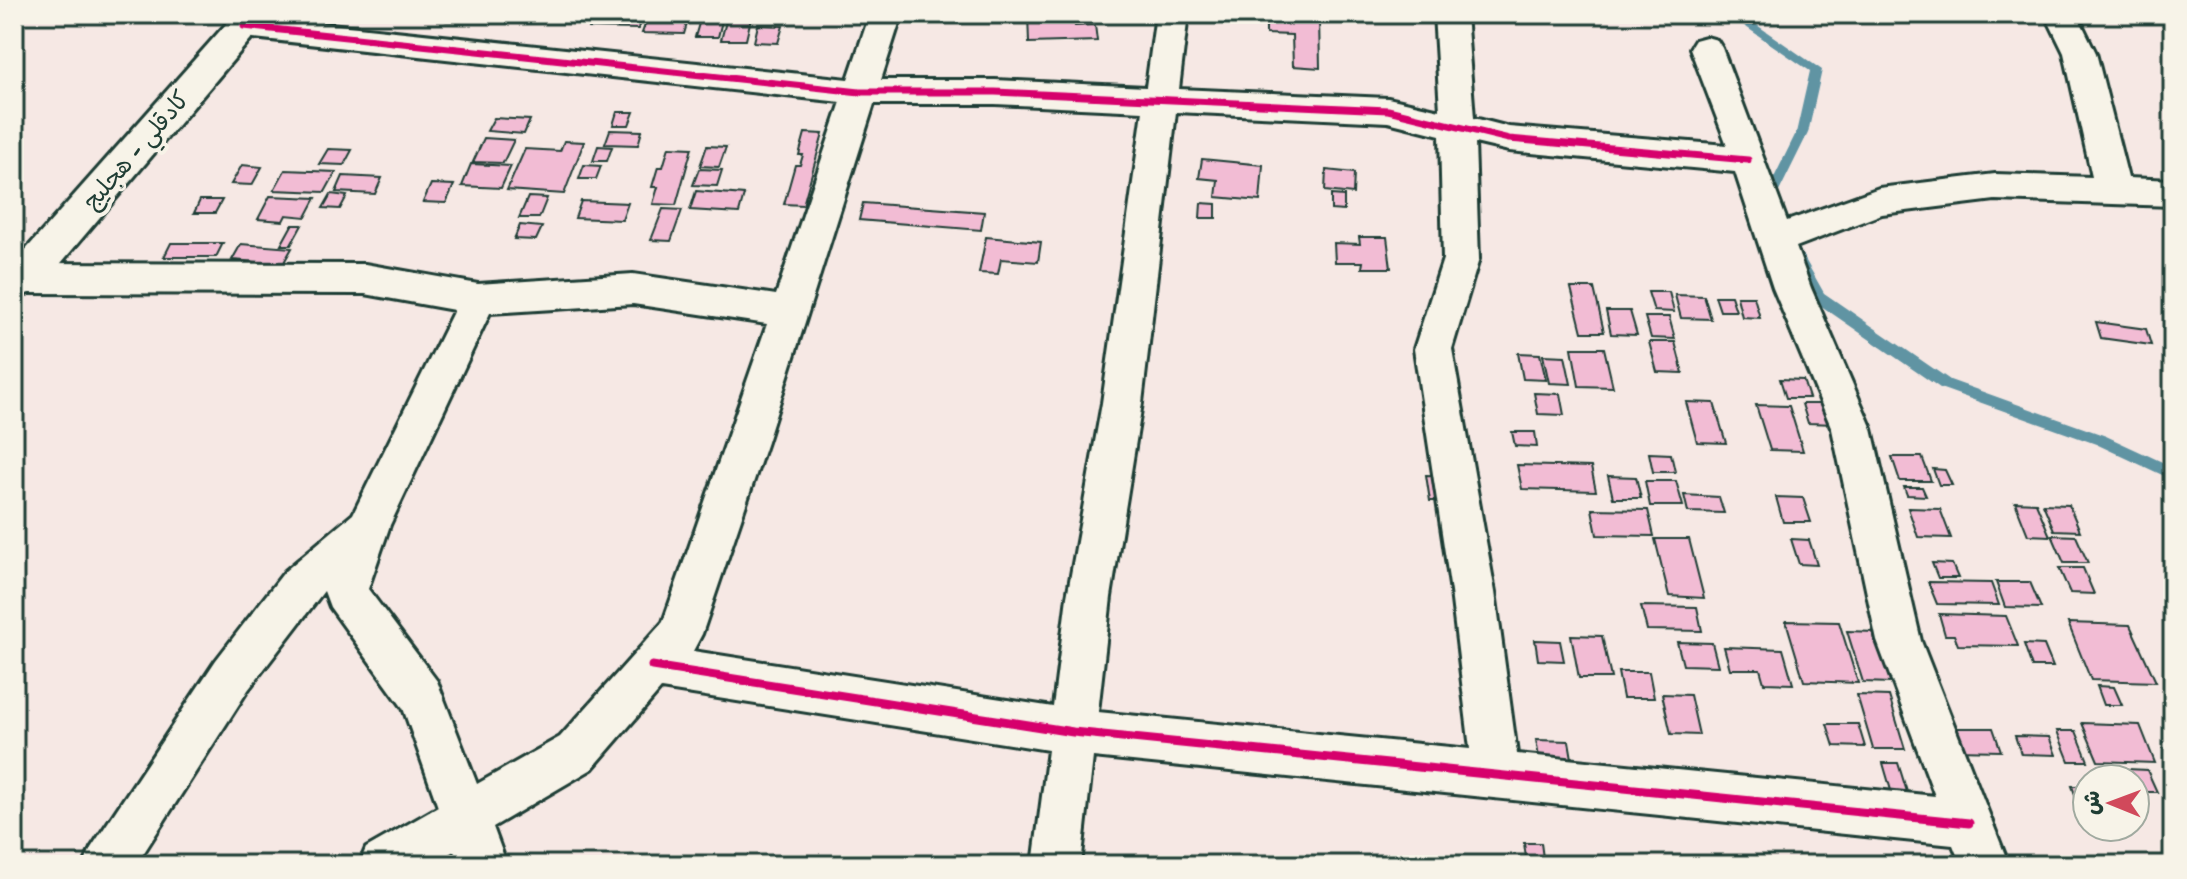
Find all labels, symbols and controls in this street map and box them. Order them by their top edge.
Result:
street label: كادقلي - هجليج [72,80,200,220]
north arrow [2071,763,2151,843]
text: ش [2072,790,2111,815]

